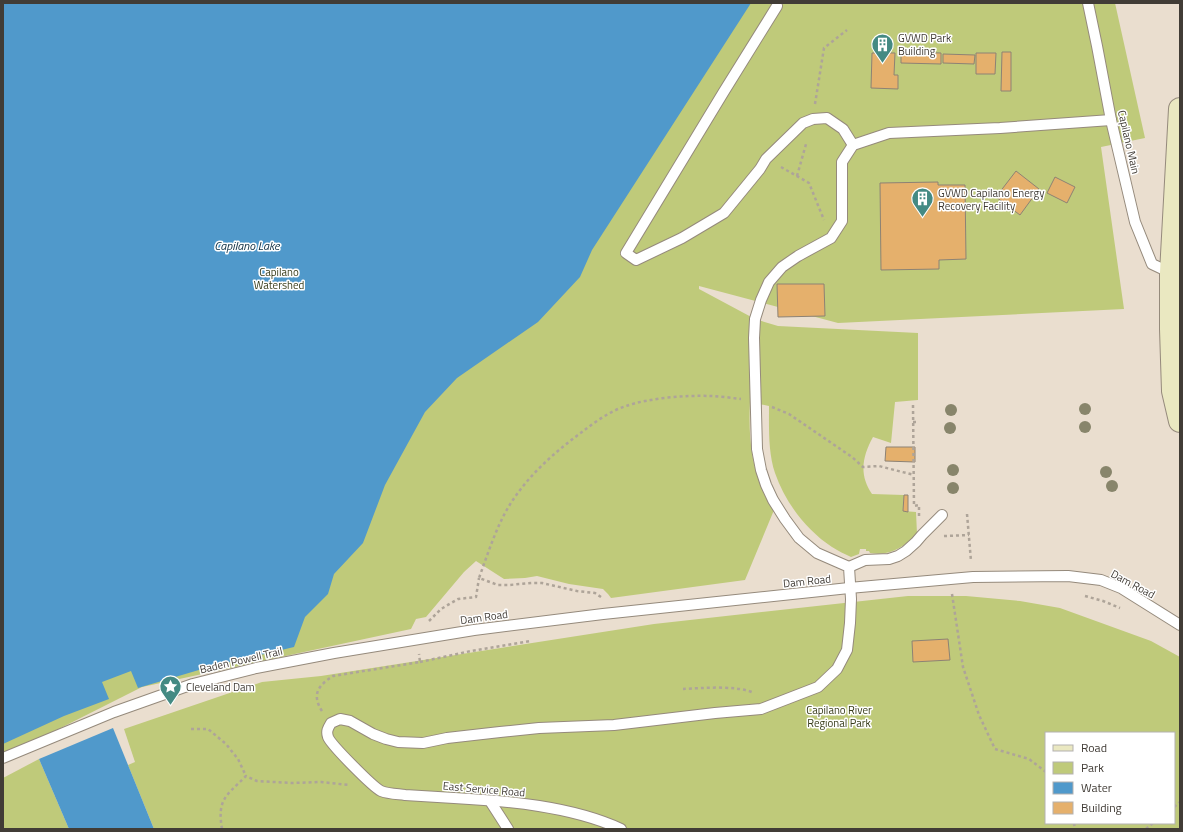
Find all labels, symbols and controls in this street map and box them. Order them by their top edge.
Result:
place label: GVWD Park Building [898,30,952,59]
building icon: GVWD Park Building [870,31,896,64]
street label: Capilano Main [1114,109,1144,176]
place label: GVWD Capilano Energy Recovery Facility [938,185,1045,214]
building icon: GVWD Capilano Energy Recovery Facility [910,186,936,219]
water label: Capilano Lake [214,236,281,255]
park label: Capilano Watershed [254,264,305,293]
street label: Dam Road [1108,566,1158,602]
street label: Dam Road [782,571,832,591]
street label: Dam Road [459,606,509,628]
street label: Baden Powell Trail [198,643,284,677]
place icon: Cleveland Dam [157,674,183,707]
place label: Cleveland Dam [186,679,255,695]
park label: Capilano River Regional Park [806,702,872,731]
legend [1045,732,1175,824]
text: Road [1081,738,1107,757]
text: Park [1081,758,1104,777]
street label: East Service Road [442,777,526,801]
text: Water [1081,778,1112,797]
text: Building [1081,798,1122,817]

